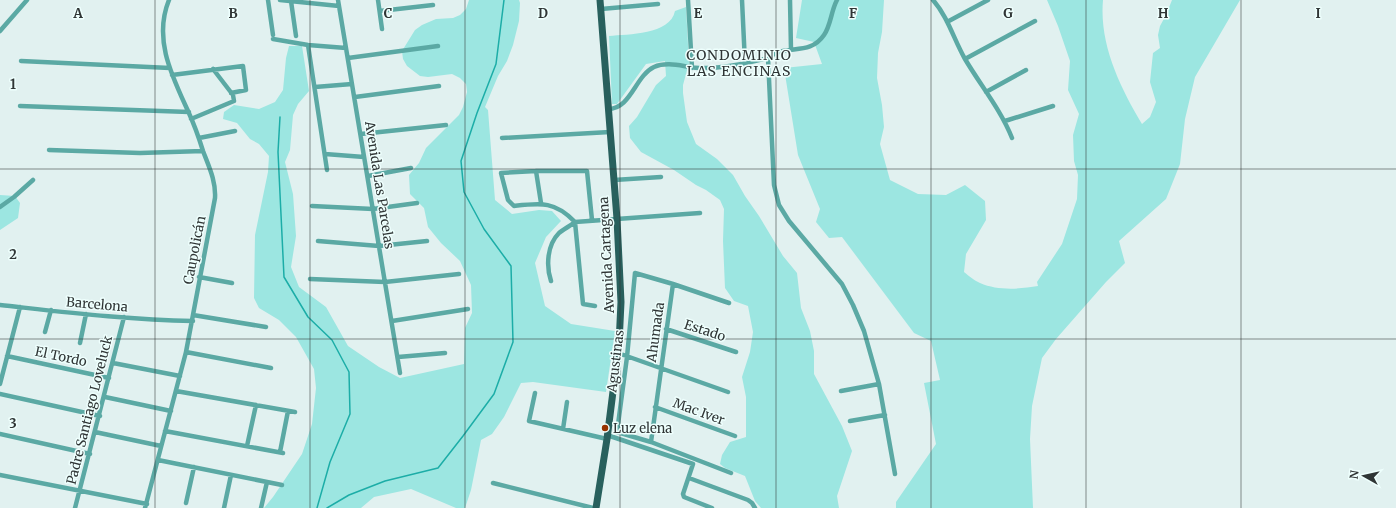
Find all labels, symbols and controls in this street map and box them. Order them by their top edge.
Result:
text: A [72,5,83,22]
text: B [228,5,238,22]
text: C [384,5,393,22]
text: D [538,5,548,22]
text: E [694,5,703,22]
text: F [849,5,857,22]
text: G [1003,5,1013,22]
text: H [1158,5,1169,22]
text: I [1315,5,1321,22]
district label: CONDOMINIO LAS ENCINAS [686,46,792,80]
text: 1 [10,76,16,93]
street label: Avenida Las Parcelas [361,119,398,250]
street label: Avenida Cartagena [595,196,618,315]
street label: Caupolicán [180,214,210,286]
text: 2 [9,246,17,263]
street label: Barcelona [65,293,129,316]
street label: Ahumada [643,301,668,364]
street label: Estado [682,316,728,345]
street label: Agustinas [603,329,628,394]
street label: Padre Santiago Loveluck [63,333,116,486]
street label: El Tordo [33,343,89,370]
street label: Mac Iver [671,394,727,429]
text: 3 [9,415,17,432]
place label: Luz elena [613,420,672,437]
marker: Luz elena [600,423,610,433]
north arrow [1344,456,1384,496]
text: N [1347,469,1362,480]

